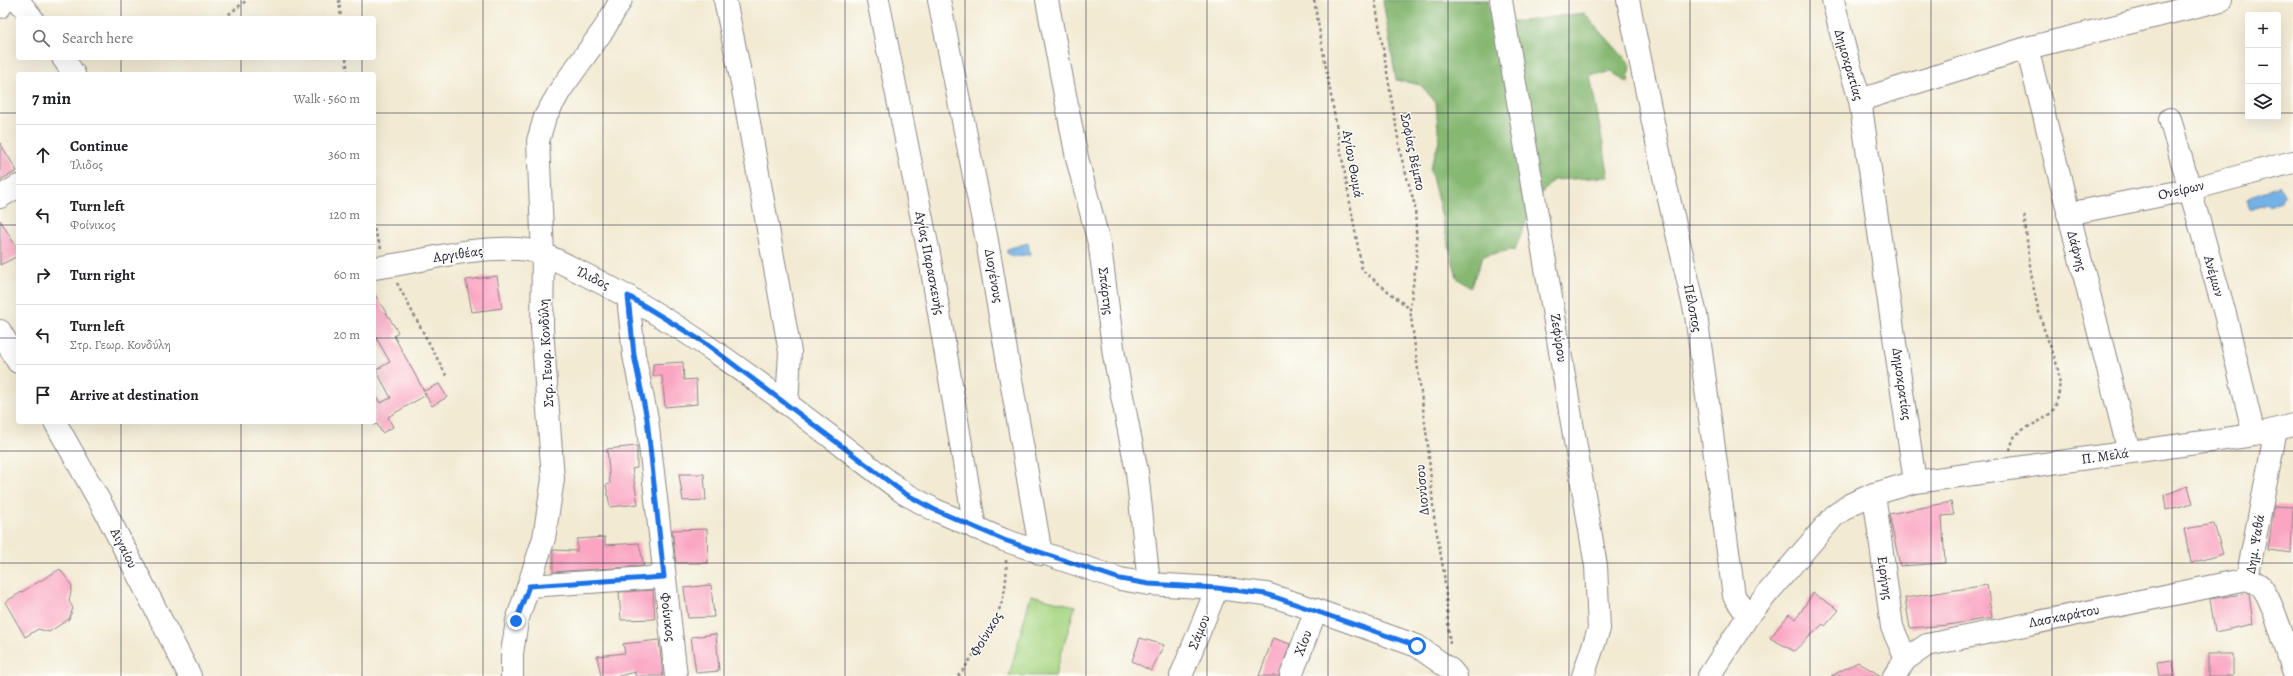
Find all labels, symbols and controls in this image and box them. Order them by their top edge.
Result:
map controls [2245,12,2281,120]
button: + [2245,12,2281,48]
search box [16,16,376,60]
icon: search [30,27,52,49]
street label: Δημοκρατίας [1830,27,1868,103]
text: Search here [62,28,133,48]
button: − [2245,48,2281,84]
button: layers [2245,84,2281,120]
text: 7 min [32,87,71,110]
text: Walk · 560 m [294,90,360,107]
street label: Σοφίας Βέμπο [1396,112,1430,192]
street label: Αγίου Θωμά [1338,128,1368,200]
text: Continue [70,136,128,156]
icon: ahead [32,144,54,166]
text: 360 m [328,146,360,163]
text: Ίλιδος [70,156,103,173]
street label: Ονείρων [2156,175,2206,205]
text: Turn left [70,196,125,216]
icon: left [32,204,54,226]
text: 120 m [329,206,360,223]
street label: Αγίας Παρασκευής [910,209,949,316]
text: Φοίνικος [70,216,116,233]
street label: Δάφνης [2062,229,2092,273]
street label: Αργιθέας [431,241,484,267]
street label: Διογένους [980,248,1008,304]
street label: Ανέμων [2199,252,2229,299]
street label: Ίλιδος [573,262,613,294]
icon: right [32,264,54,286]
text: Turn right [70,265,135,285]
text: 60 m [334,266,360,283]
street label: Σπάρτης [1094,266,1118,316]
street label: Πέλοπος [1679,282,1707,334]
street label: Στρ. Γεωρ. Κονδύλη [534,298,558,408]
street label: Ζεφύρου [1546,312,1572,364]
text: Turn left [70,316,125,336]
icon: left [32,324,54,346]
text: 20 m [334,326,360,343]
text: Στρ. Γεωρ. Κονδύλη [70,336,171,353]
street label: Δημοκρατίας [1887,346,1917,422]
icon: arrive [32,384,54,406]
text: Arrive at destination [70,385,199,405]
street label: Π. Μελά [2080,443,2130,469]
street label: Διονύσου [1410,464,1434,516]
street label: Δημ. Ψαθά [2241,513,2269,575]
street label: Αιγαίου [105,524,142,571]
street label: Ειρήνης [1873,555,1897,601]
street label: Φοίνικος [656,591,680,643]
street label: Λασκαράτου [2026,600,2101,632]
street label: Φοίνικος [965,608,1007,660]
route end [507,612,525,630]
street label: Σάμου [1183,612,1215,652]
street label: Χίου [1289,627,1317,659]
route start [1408,637,1426,655]

